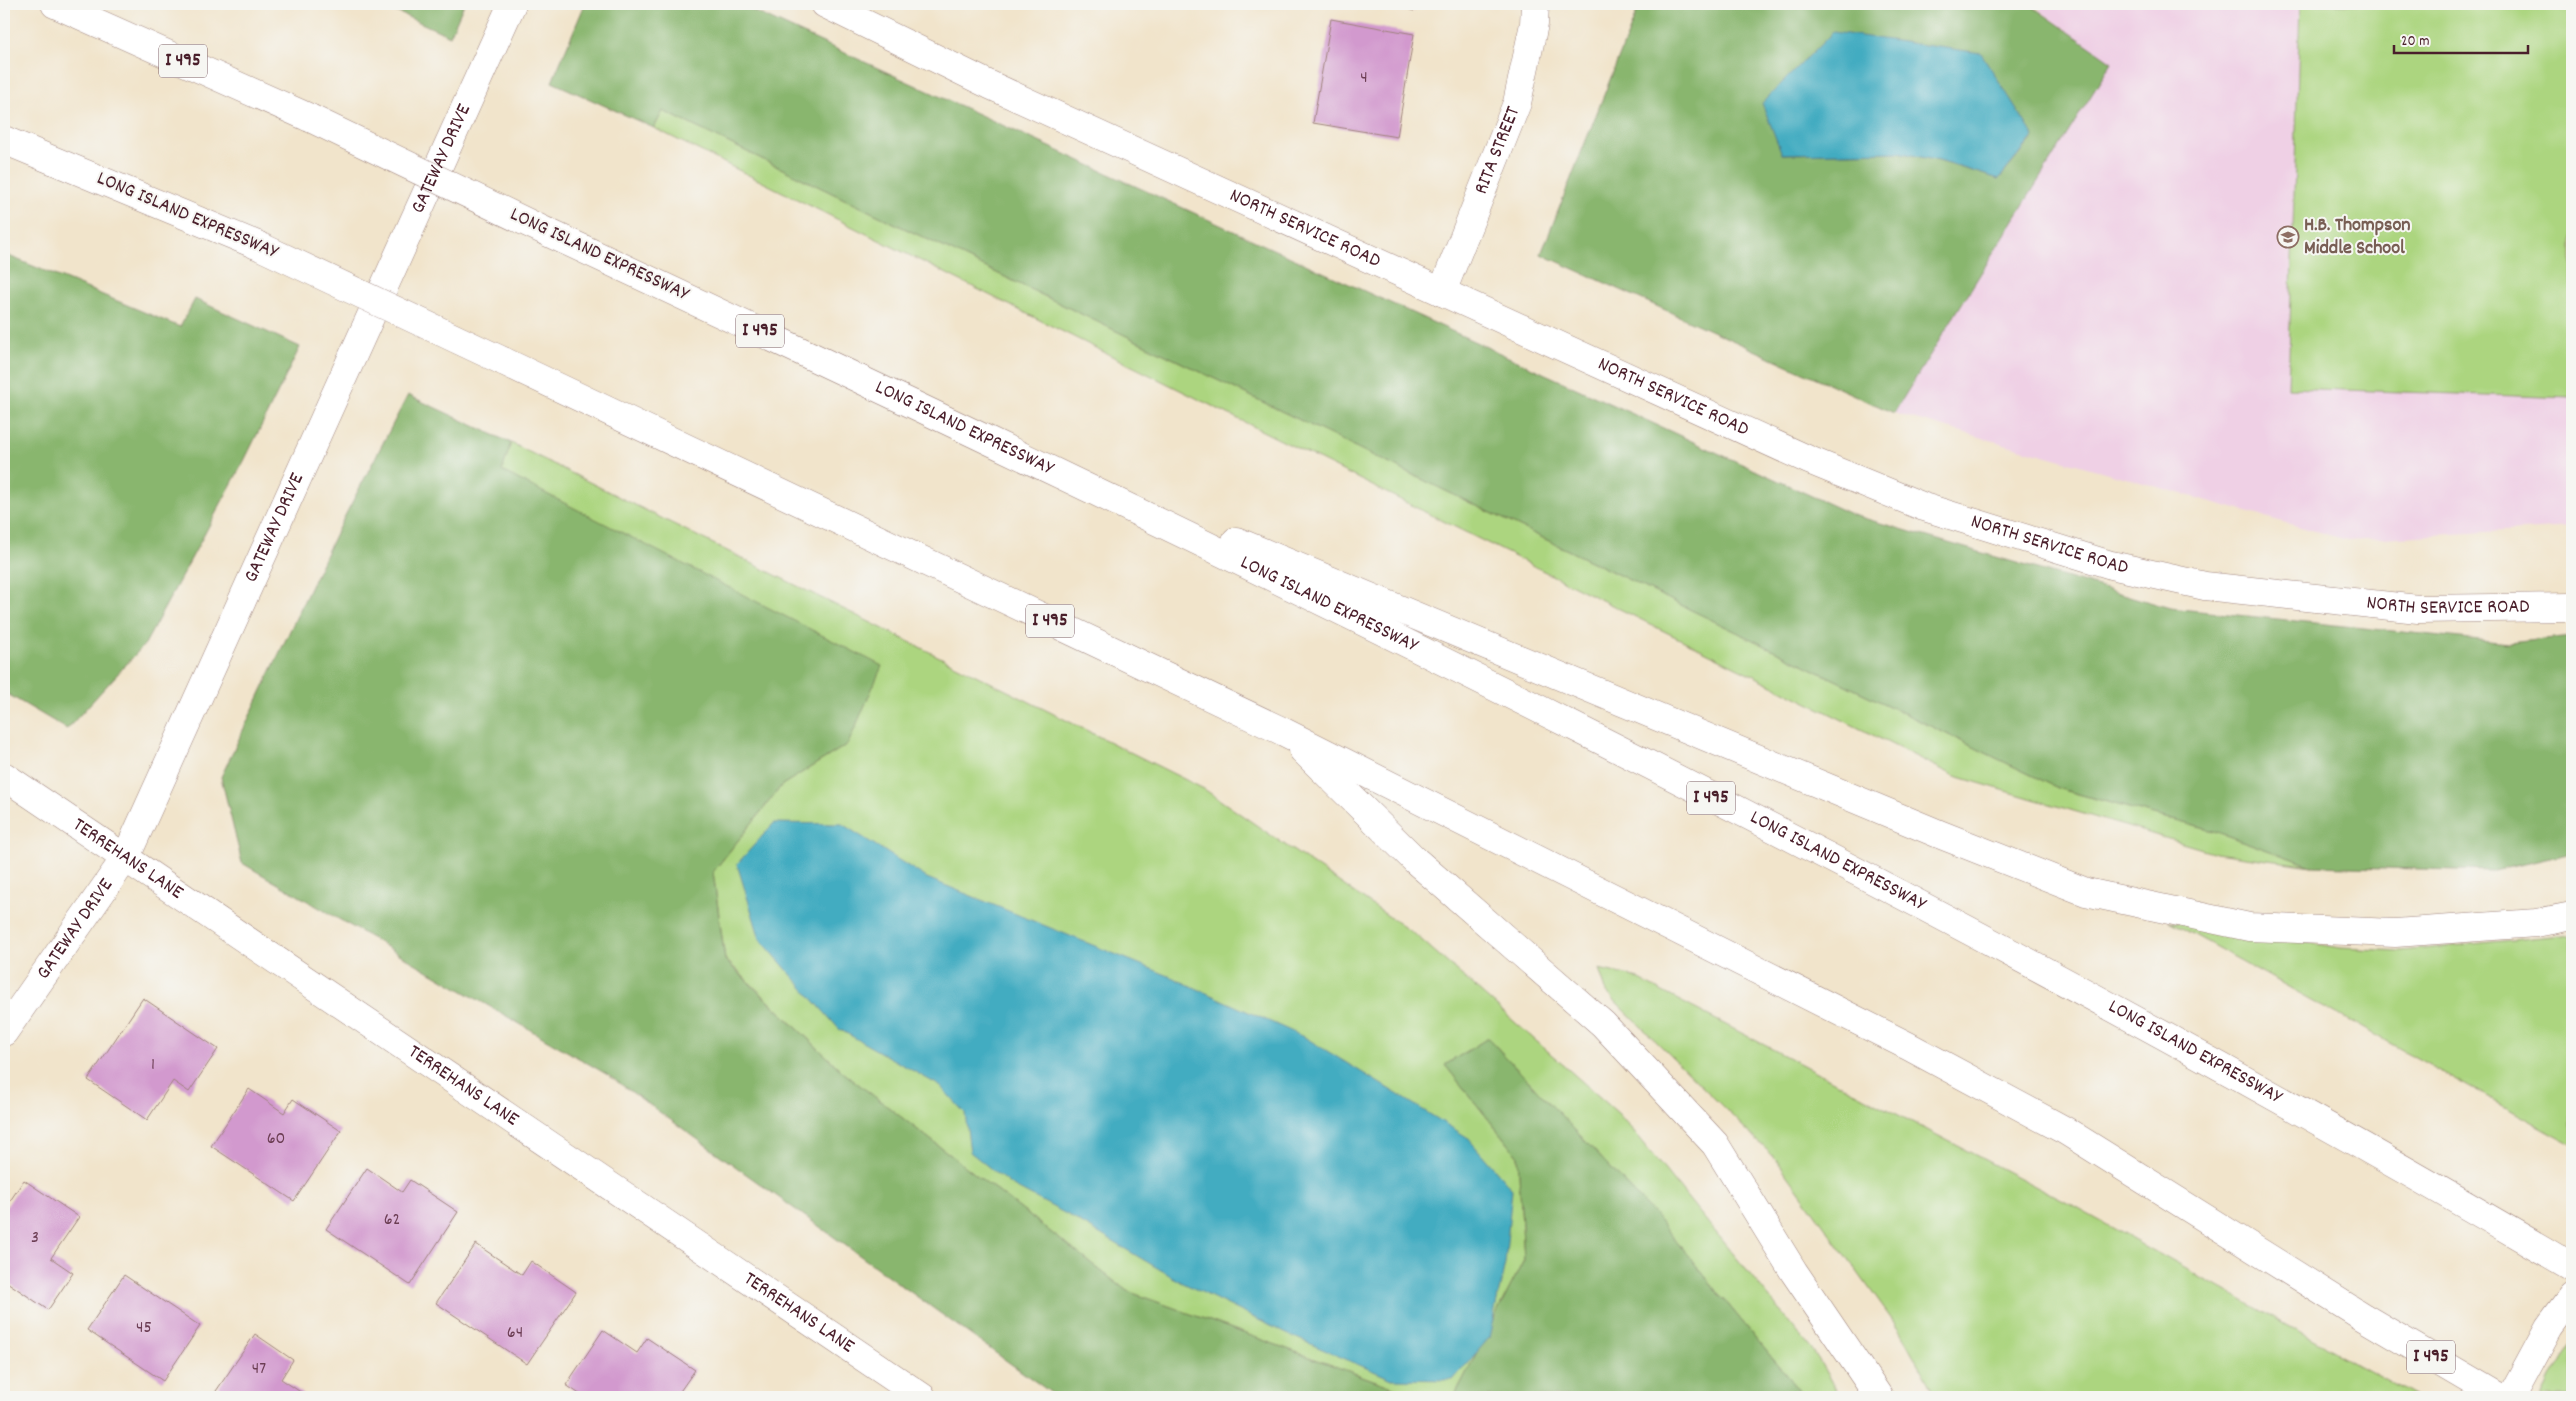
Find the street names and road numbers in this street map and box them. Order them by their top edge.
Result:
road number: I 495 [159,44,207,78]
street label: GATEWAY DRIVE [405,100,479,218]
street label: RITA STREET [1468,103,1528,199]
street label: LONG ISLAND EXPRESSWAY [92,165,283,267]
street label: NORTH SERVICE ROAD [1225,182,1385,276]
street label: LONG ISLAND EXPRESSWAY [505,201,694,309]
road number: I 495 [736,314,784,348]
street label: NORTH SERVICE ROAD [1593,351,1753,444]
street label: LONG ISLAND EXPRESSWAY [870,374,1058,484]
street label: GATEWAY DRIVE [238,469,312,587]
street label: NORTH SERVICE ROAD [1967,508,2131,582]
street label: LONG ISLAND EXPRESSWAY [1235,549,1423,661]
street label: NORTH SERVICE ROAD [2365,590,2530,623]
road number: I 495 [1026,604,1074,638]
road number: I 495 [1687,781,1735,814]
street label: LONG ISLAND EXPRESSWAY [1745,804,1931,919]
street label: TERREHANS LANE [66,812,188,907]
street label: GATEWAY DRIVE [30,873,121,986]
street label: LONG ISLAND EXPRESSWAY [2103,993,2287,1112]
street label: TERREHANS LANE [402,1039,524,1134]
street label: TERREHANS LANE [737,1266,859,1361]
road number: I 495 [2407,1340,2455,1374]

